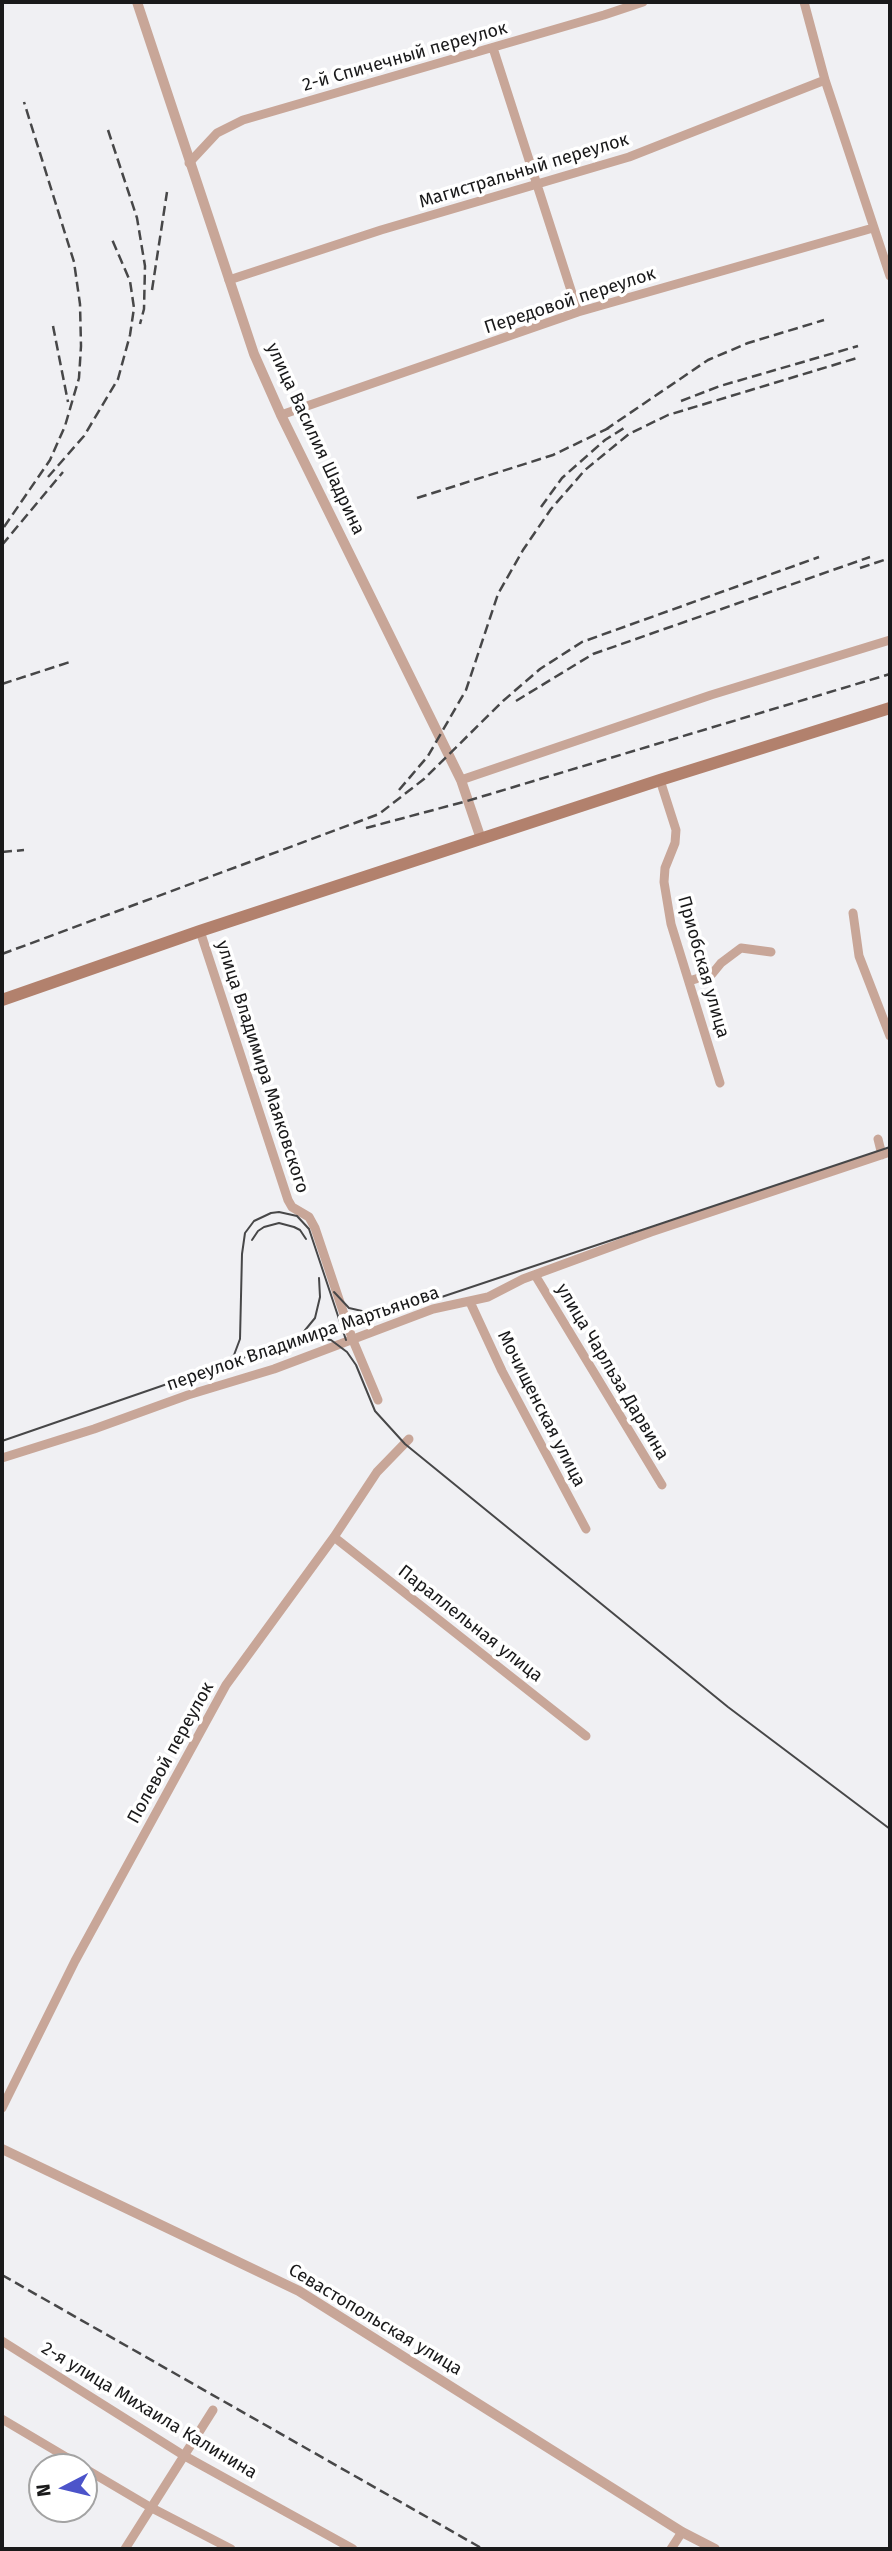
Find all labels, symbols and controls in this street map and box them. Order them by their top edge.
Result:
street label: 2-й Спичечный переулок [300,17,510,97]
street label: Магистральный переулок [417,129,631,213]
street label: Передовой переулок [482,263,658,339]
street label: улица Василия Шадрина [261,340,369,538]
street label: Приобская улица [672,893,734,1041]
street label: улица Владимира Маяковского [211,938,313,1196]
street label: улица Чарльза Дарвина [551,1280,673,1464]
street label: переулок Владимира Мартьянова [164,1282,442,1396]
street label: Мочищенская улица [492,1327,590,1491]
street label: Параллельная улица [393,1561,547,1687]
street label: Полевой переулок [123,1678,219,1828]
street label: Севастопольская улица [284,2259,466,2381]
street label: 2-я улица Михаила Калинина [37,2338,261,2484]
north arrow [28,2453,98,2523]
text: N [31,2483,56,2498]

